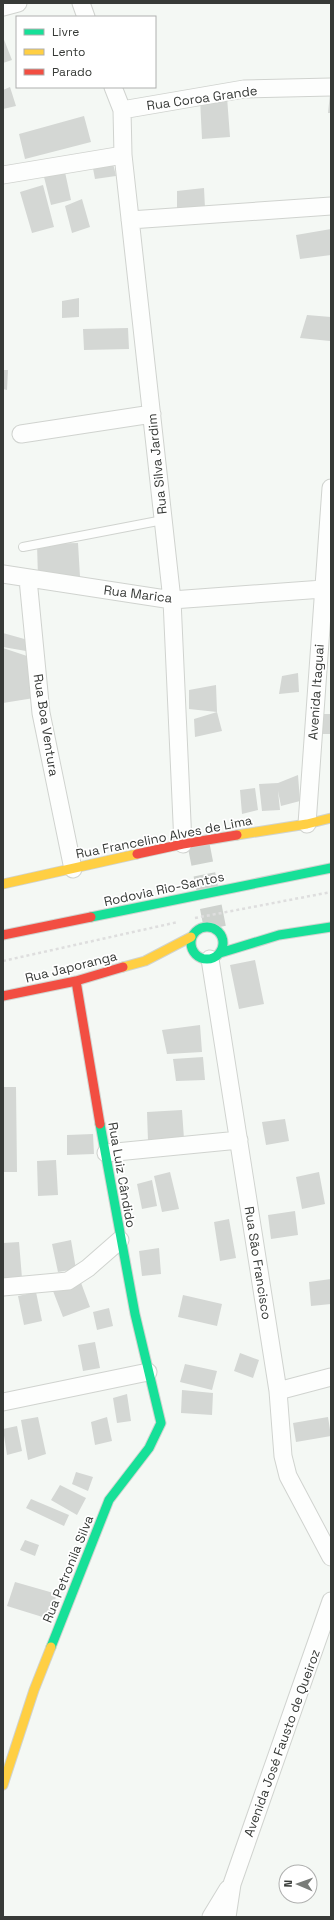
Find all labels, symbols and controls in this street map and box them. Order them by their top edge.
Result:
legend [16,16,156,88]
text: Livre [52,24,79,40]
text: Lento [52,44,86,60]
text: Parado [52,64,92,80]
street label: Rua Coroa Grande [146,82,258,114]
street label: Rua Silva Jardim [143,413,171,515]
street label: Rua Marica [103,581,174,607]
street label: Avenida Itaguai [304,643,328,741]
street label: Rua Boa Ventura [30,673,63,778]
street label: Rua Francelino Alves de Lima [74,811,254,862]
street label: Rodovia Rio-Santos [102,868,226,910]
street label: Rua Japoranga [23,947,119,987]
street label: Rua Luiz Cândido [104,1121,140,1229]
street label: Rua São Francisco [241,1205,275,1321]
street label: Rua Petronila Silva [39,1512,98,1625]
street label: Avenida José Fausto de Queiroz [240,1647,324,1839]
north arrow [278,1864,318,1904]
text: N [281,1880,295,1888]

